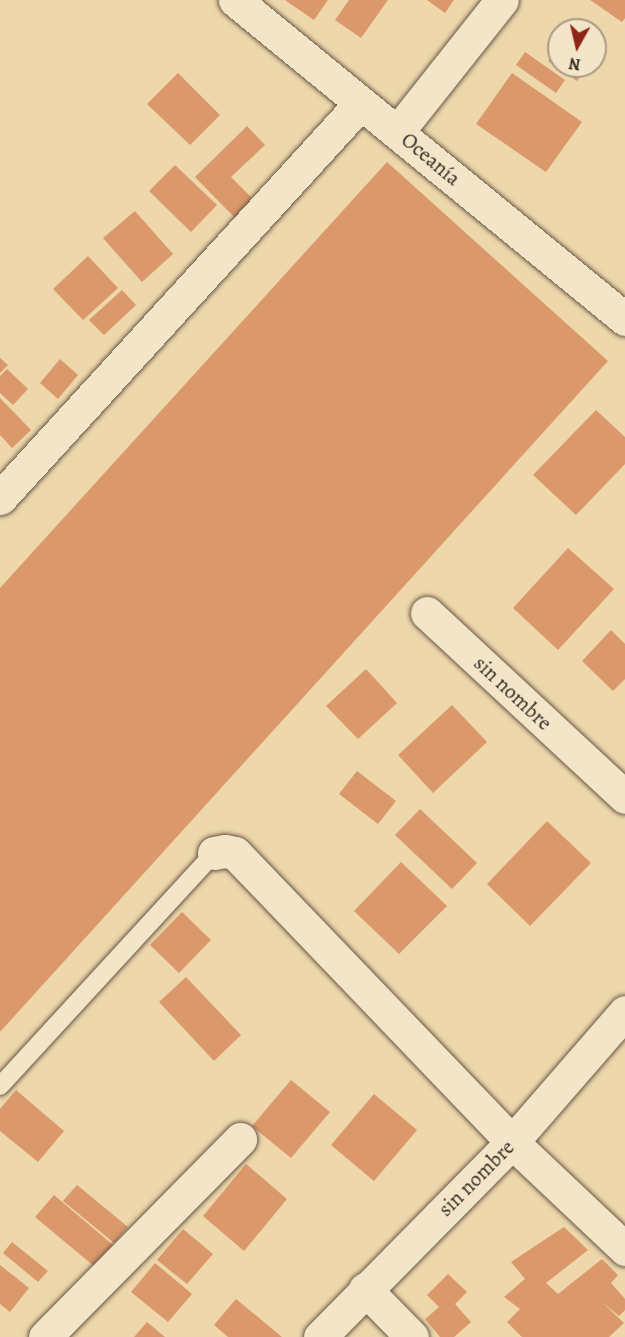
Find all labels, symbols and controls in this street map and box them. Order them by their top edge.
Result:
north arrow [547,18,607,78]
text: N [567,52,582,76]
street label: Oceanía [396,127,466,191]
street label: sin nombre [469,651,557,735]
street label: sin nombre [433,1135,519,1221]

